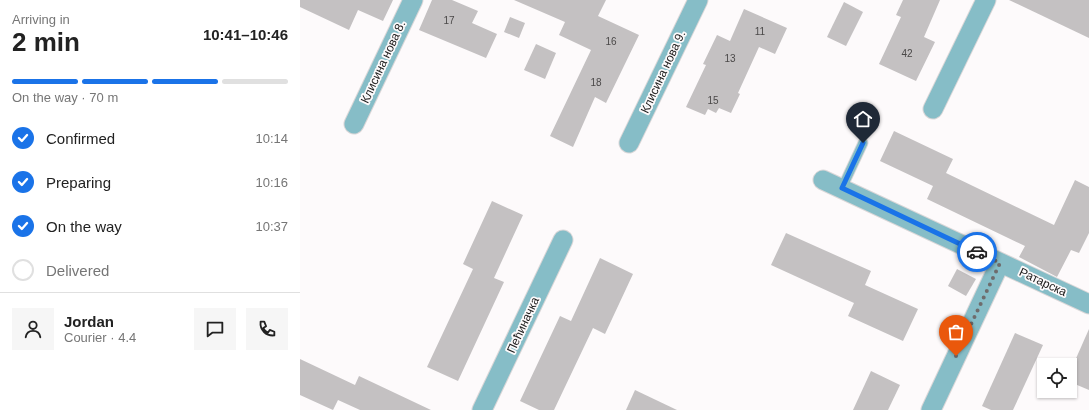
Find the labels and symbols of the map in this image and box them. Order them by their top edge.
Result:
house number: 17 [443,15,455,26]
street label: Клисина нова 8. [358,18,408,106]
house number: 11 [755,26,766,37]
street label: Клисина нова 9. [638,28,688,116]
house number: 16 [605,36,617,47]
house number: 42 [901,48,913,59]
house number: 13 [724,53,736,64]
house number: 18 [590,77,602,88]
house number: 15 [707,95,719,106]
pin [846,102,880,143]
courier [957,232,997,272]
street label: Ратарска [1017,265,1069,299]
street label: Пећиначка [504,294,542,355]
pin [939,315,973,356]

